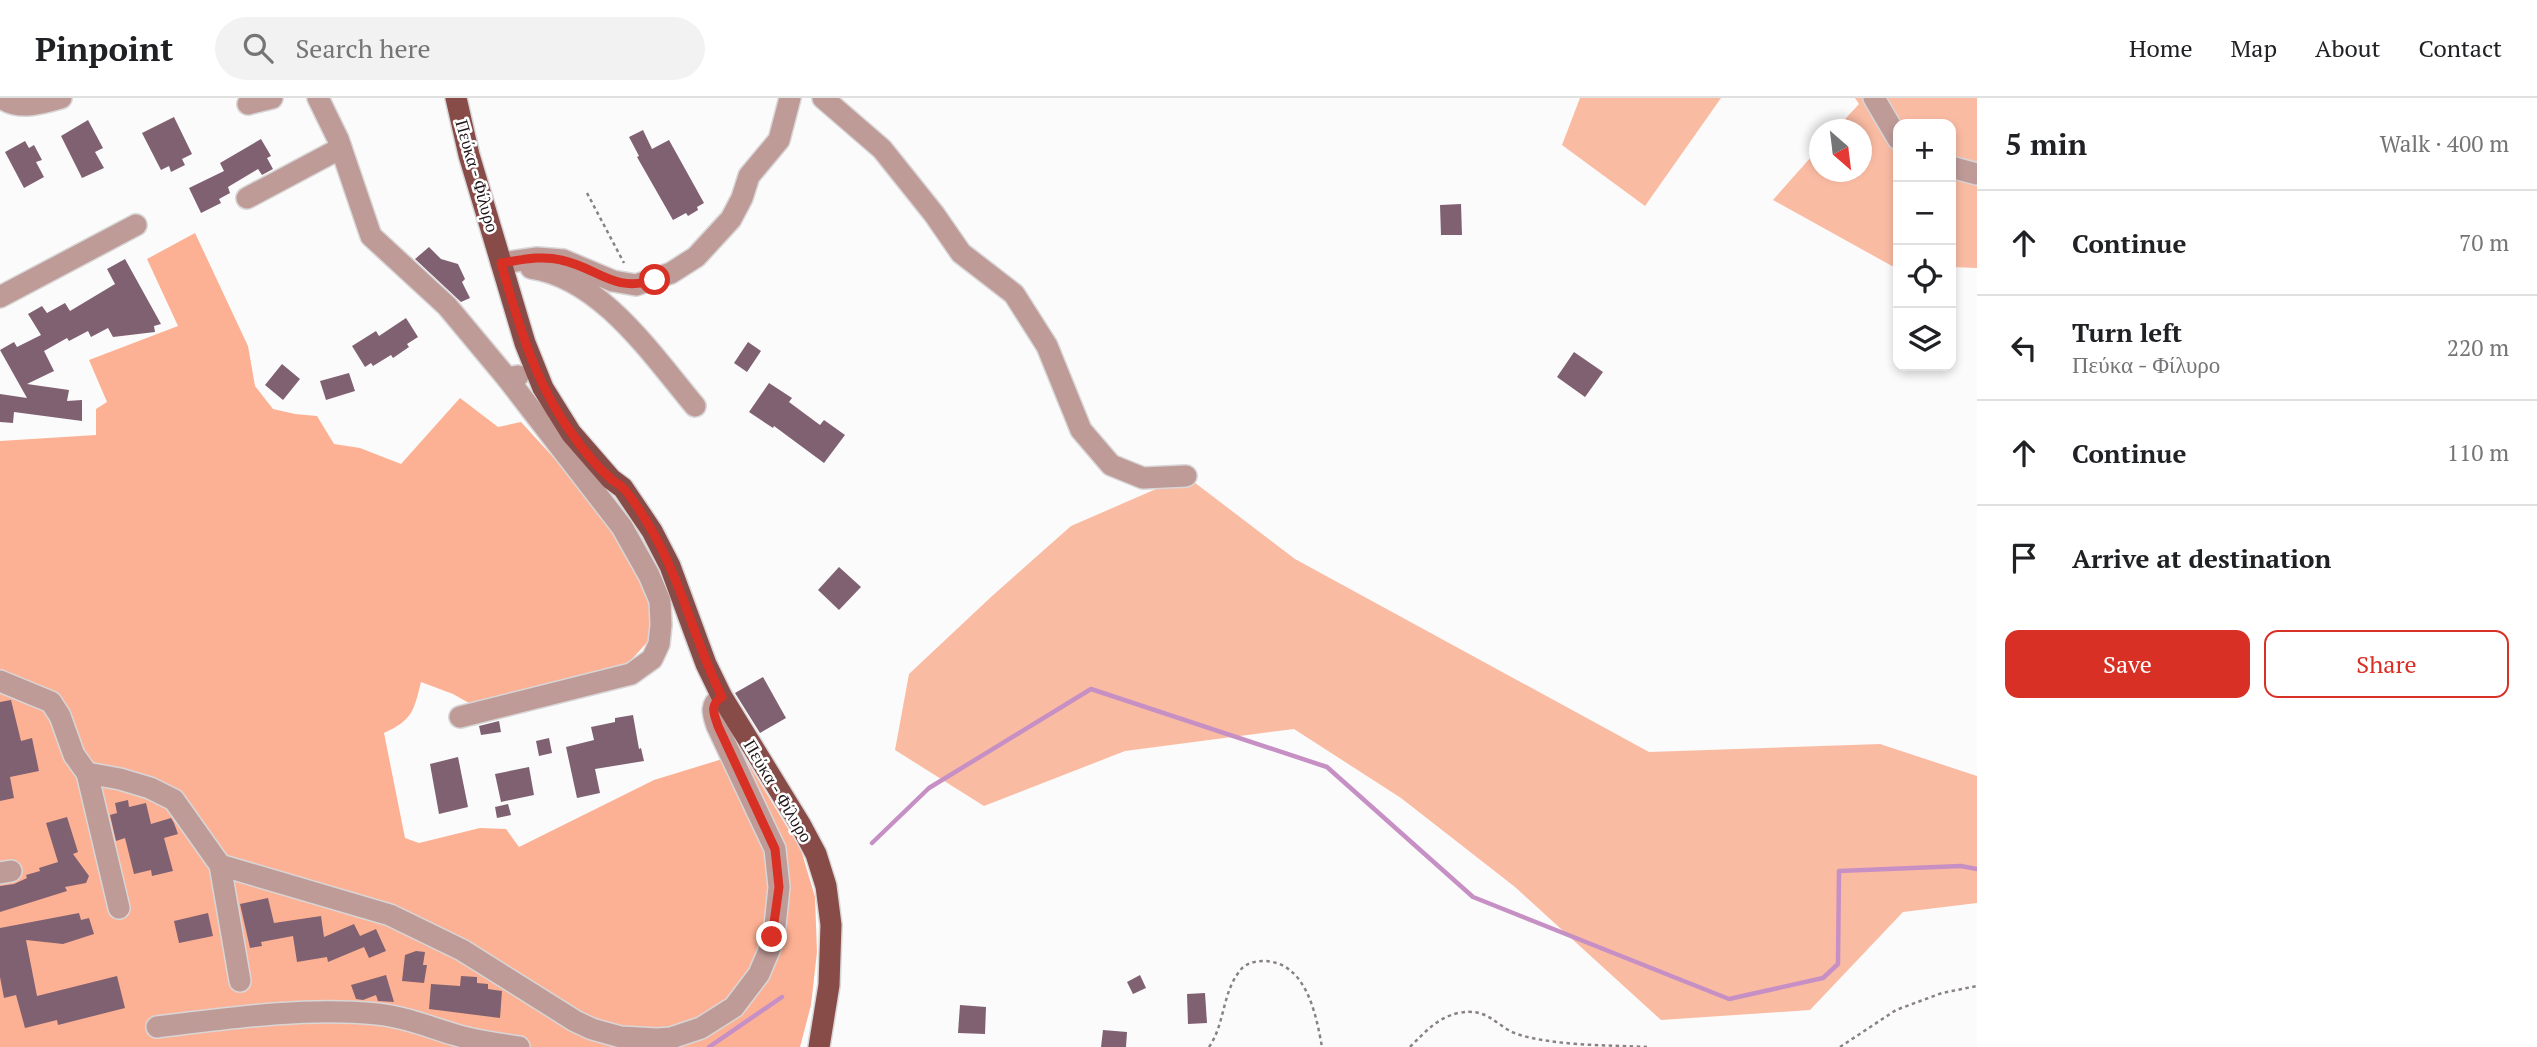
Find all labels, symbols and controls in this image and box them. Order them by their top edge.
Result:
search box [215,17,705,80]
text: Pinpoint [35,27,173,70]
icon: search [239,29,277,67]
text: Search here [295,31,431,65]
text: Home [2129,32,2193,64]
text: Map [2231,32,2277,64]
text: About [2315,32,2381,64]
text: Contact [2419,32,2502,64]
street label: Πεύκα - Φίλυρο [450,117,505,235]
north arrow [1809,119,1872,182]
map controls [1893,119,1956,371]
button: + [1893,119,1956,182]
text: 5 min [2005,124,2087,164]
text: Walk · 400 m [2380,128,2509,159]
button: − [1893,182,1956,245]
icon: ahead [2005,224,2043,262]
text: Continue [2072,226,2186,260]
text: 70 m [2459,227,2509,258]
button: locate [1893,245,1956,308]
route start [639,264,670,295]
button: layers [1893,308,1956,371]
text: Turn left [2072,315,2182,349]
icon: left [2005,329,2043,367]
text: 220 m [2447,332,2509,363]
text: Πεύκα - Φίλυρο [2072,349,2220,380]
icon: ahead [2005,434,2043,472]
text: Continue [2072,436,2186,470]
text: 110 m [2447,437,2509,468]
icon: arrive [2005,539,2043,577]
text: Arrive at destination [2072,541,2331,575]
button: Save [2005,630,2250,698]
button: Share [2264,630,2509,698]
street label: Πεύκα - Φίλυρο [739,735,819,846]
route end [756,921,787,952]

